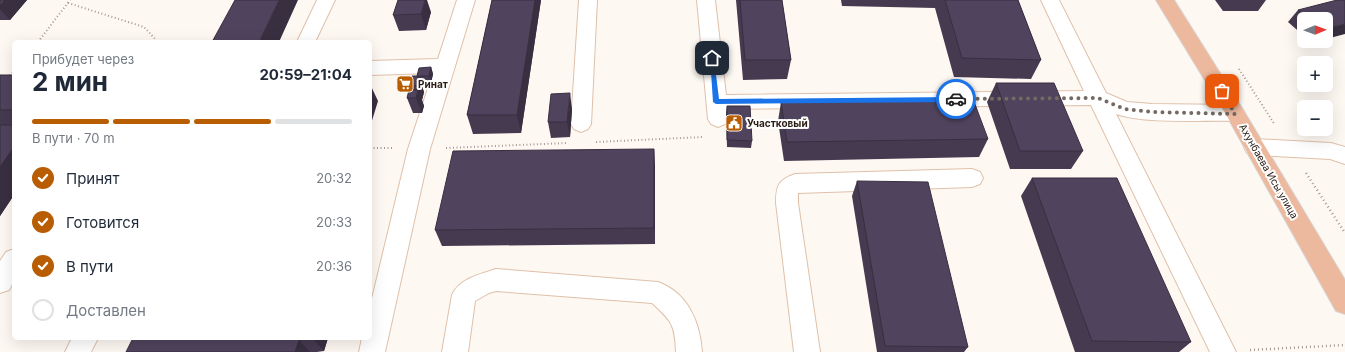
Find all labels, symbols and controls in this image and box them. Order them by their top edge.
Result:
north arrow [1297,12,1333,48]
map controls [1297,12,1333,136]
pin [695,41,729,75]
icon: home [701,47,723,69]
text: Прибудет через [32,51,134,67]
button: + [1297,56,1333,92]
text: 20:59–21:04 [259,65,352,84]
text: 2 мин [32,66,108,97]
supermarket icon: Ринат [395,74,415,94]
pin [1205,74,1239,108]
place label: Ринат [418,78,448,90]
courier [936,79,976,119]
icon: bag [1211,80,1233,102]
icon: car [945,88,967,110]
button: − [1297,100,1333,136]
public building icon: Участковый [724,113,744,133]
place label: Участковый [747,117,808,129]
street label: Ахунбаева Исы улица [1237,122,1301,220]
text: В пути · 70 m [32,130,115,146]
icon: check [32,167,54,189]
text: Принят [66,169,119,188]
text: 20:32 [316,170,352,186]
icon: check [32,211,54,233]
text: Готовится [66,213,139,232]
text: 20:33 [316,214,352,230]
icon: check [32,255,54,277]
text: В пути [66,257,113,276]
text: 20:36 [316,258,352,274]
text: Доставлен [66,301,146,320]

